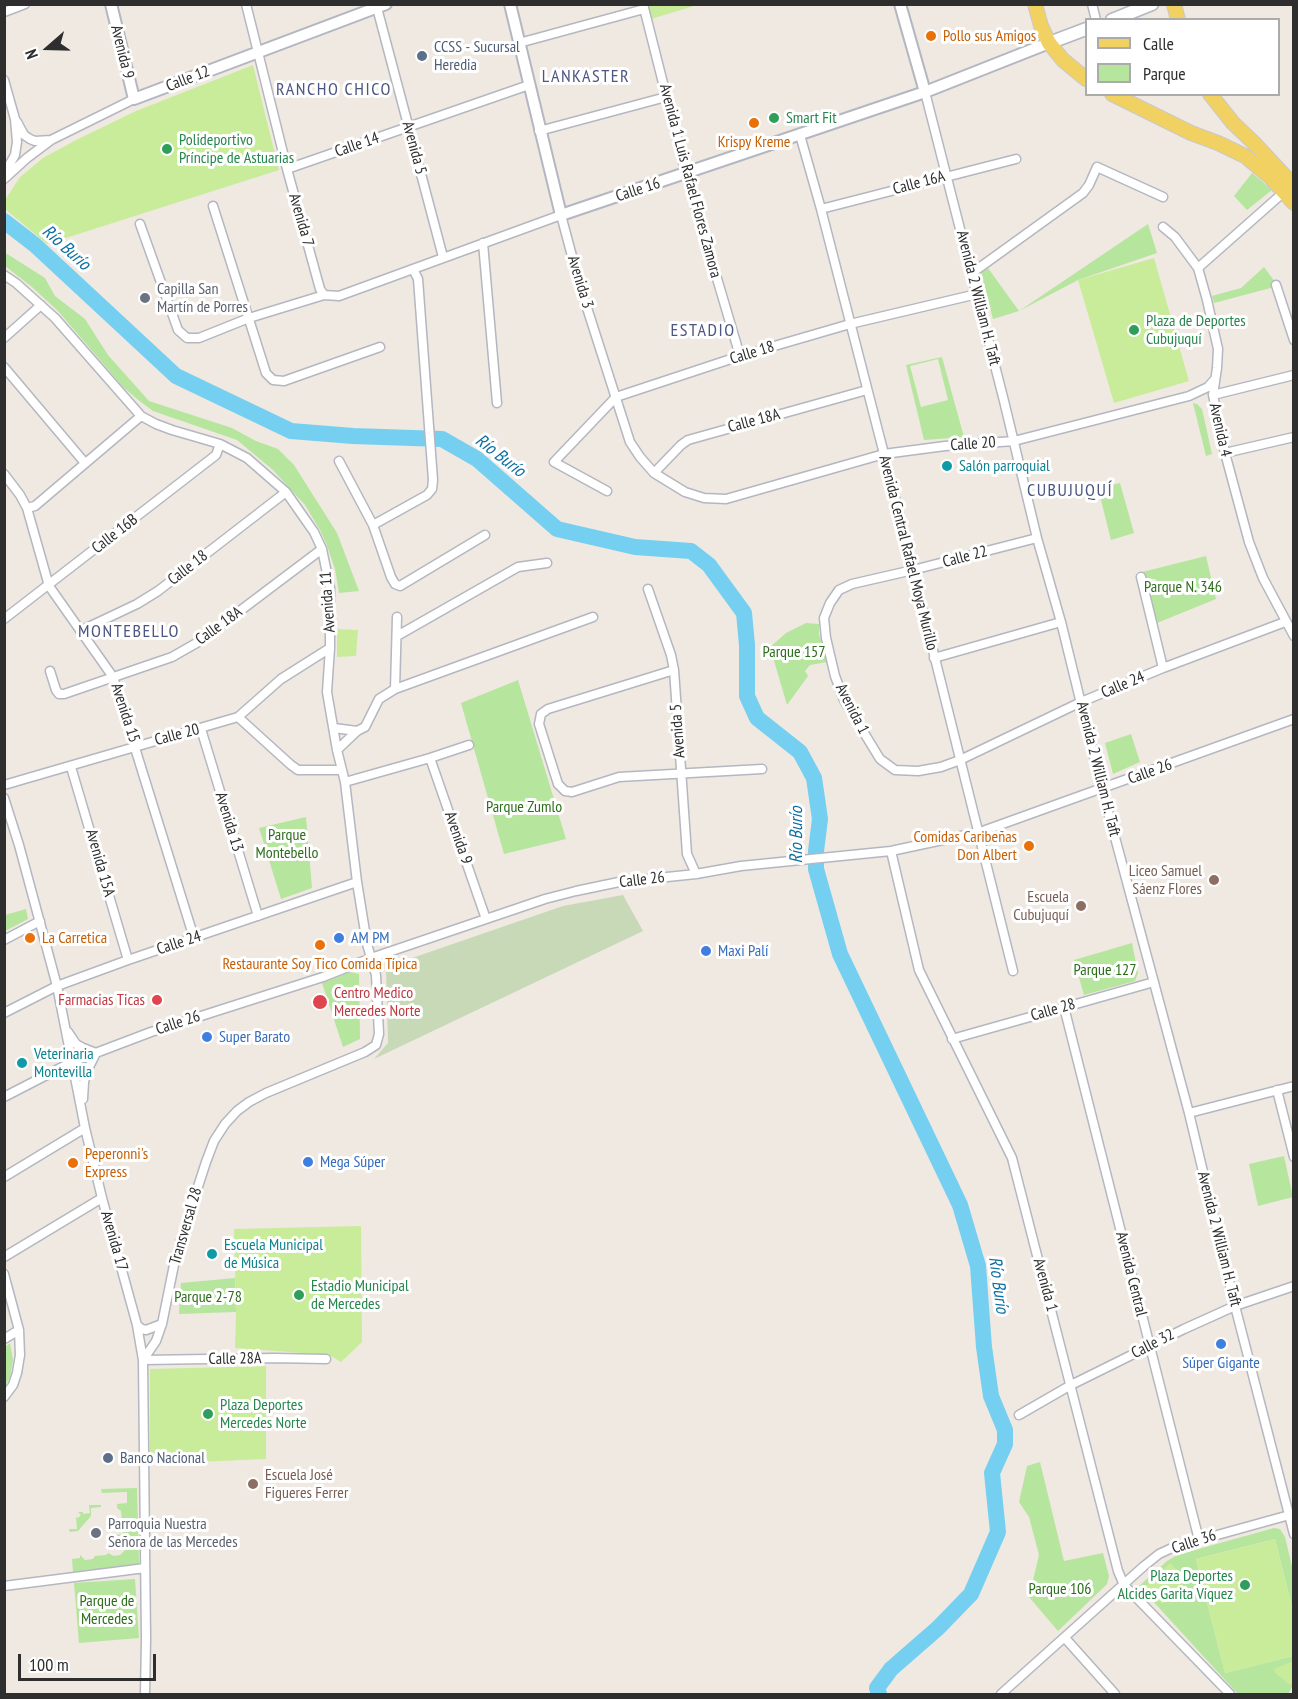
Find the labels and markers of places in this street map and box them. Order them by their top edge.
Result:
place label: Pollo sus Amigos [943,26,1036,46]
marker: Pollo sus Amigos [924,29,938,43]
place label: CCSS - Sucursal Heredia [434,37,520,75]
marker: CCSS - Sucursal Heredia [415,49,429,63]
place label: Smart Fit [786,108,837,128]
marker: Smart Fit [767,111,781,125]
marker: Krispy Kreme [747,116,761,130]
place label: Polideportivo Príncipe de Astuarias [179,130,294,168]
place label: Krispy Kreme [718,132,790,152]
marker: Polideportivo Príncipe de Astuarias [160,142,174,156]
place label: Capilla San Martín de Porres [157,279,248,317]
marker: Capilla San Martín de Porres [138,291,152,305]
place label: Plaza de Deportes Cubujuquí [1146,311,1246,349]
marker: Plaza de Deportes Cubujuquí [1127,323,1141,337]
place label: Salón parroquial [959,456,1050,476]
marker: Salón parroquial [940,459,954,473]
place label: Comidas Caribeñas Don Albert [913,827,1017,865]
marker: Comidas Caribeñas Don Albert [1022,839,1036,853]
place label: Liceo Samuel Sáenz Flores [1129,861,1202,899]
marker: Liceo Samuel Sáenz Flores [1207,873,1221,887]
place label: Escuela Cubujuquí [1013,887,1069,925]
marker: Escuela Cubujuquí [1074,899,1088,913]
place label: La Carretica [42,928,107,948]
place label: AM PM [351,928,390,948]
marker: La Carretica [23,931,37,945]
marker: AM PM [332,931,346,945]
marker: Restaurante Soy Tico Comida Típica [313,938,327,952]
place label: Maxi Palí [718,941,768,961]
marker: Maxi Palí [699,944,713,958]
place label: Restaurante Soy Tico Comida Típica [223,954,417,974]
place label: Centro Medico Mercedes Norte [334,983,421,1021]
place label: Farmacias Ticas [58,990,145,1010]
marker: Farmacias Ticas [150,993,164,1007]
marker: Centro Medico Mercedes Norte [311,993,329,1011]
place label: Super Barato [219,1027,290,1047]
marker: Super Barato [200,1030,214,1044]
place label: Veterinaria Montevilla [34,1044,94,1082]
marker: Veterinaria Montevilla [15,1056,29,1070]
place label: Peperonni's Express [85,1144,148,1182]
place label: Mega Súper [320,1152,385,1172]
marker: Mega Súper [301,1155,315,1169]
marker: Peperonni's Express [66,1156,80,1170]
place label: Escuela Municipal de Música [224,1235,323,1273]
marker: Escuela Municipal de Música [205,1247,219,1261]
place label: Estadio Municipal de Mercedes [311,1276,409,1314]
marker: Estadio Municipal de Mercedes [292,1288,306,1302]
marker: Súper Gigante [1214,1337,1228,1351]
place label: Súper Gigante [1182,1353,1260,1373]
place label: Plaza Deportes Mercedes Norte [220,1395,307,1433]
marker: Plaza Deportes Mercedes Norte [201,1407,215,1421]
place label: Banco Nacional [120,1448,205,1468]
marker: Banco Nacional [101,1451,115,1465]
place label: Escuela José Figueres Ferrer [265,1465,348,1503]
marker: Escuela José Figueres Ferrer [246,1477,260,1491]
place label: Parroquia Nuestra Señora de las Mercedes [108,1514,238,1552]
marker: Parroquia Nuestra Señora de las Mercedes [89,1526,103,1540]
place label: Plaza Deportes Alcides Garita Víquez [1117,1566,1233,1604]
marker: Plaza Deportes Alcides Garita Víquez [1238,1578,1252,1592]

